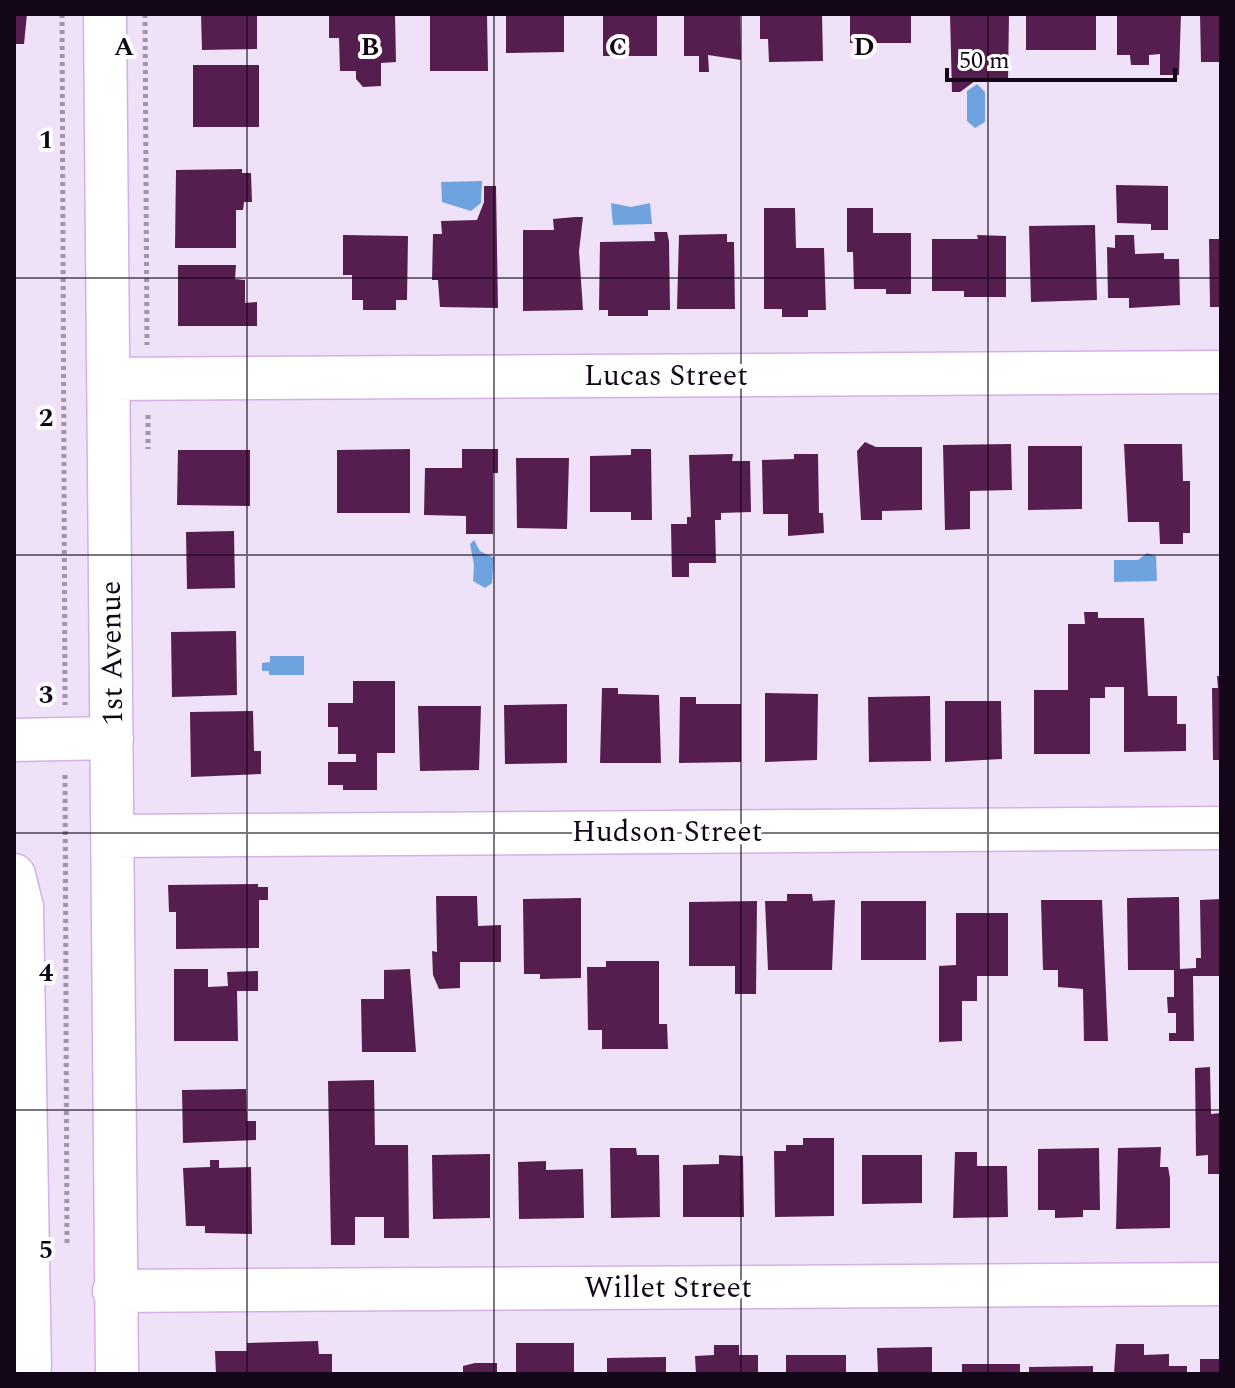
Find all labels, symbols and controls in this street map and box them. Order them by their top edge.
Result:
text: A [114,27,134,67]
text: B [361,27,379,67]
text: C [609,27,627,67]
text: D [854,27,874,67]
scale bar [947,32,1175,82]
text: 50 m [959,43,1010,79]
text: 1 [39,120,53,160]
street label: Lucas Street [584,353,748,399]
text: 2 [39,398,53,438]
street label: 1st Avenue [88,580,136,726]
text: 3 [39,675,53,715]
street label: Hudson Street [572,809,762,855]
text: 4 [39,953,54,993]
text: 5 [39,1230,53,1270]
street label: Willet Street [584,1265,752,1311]

